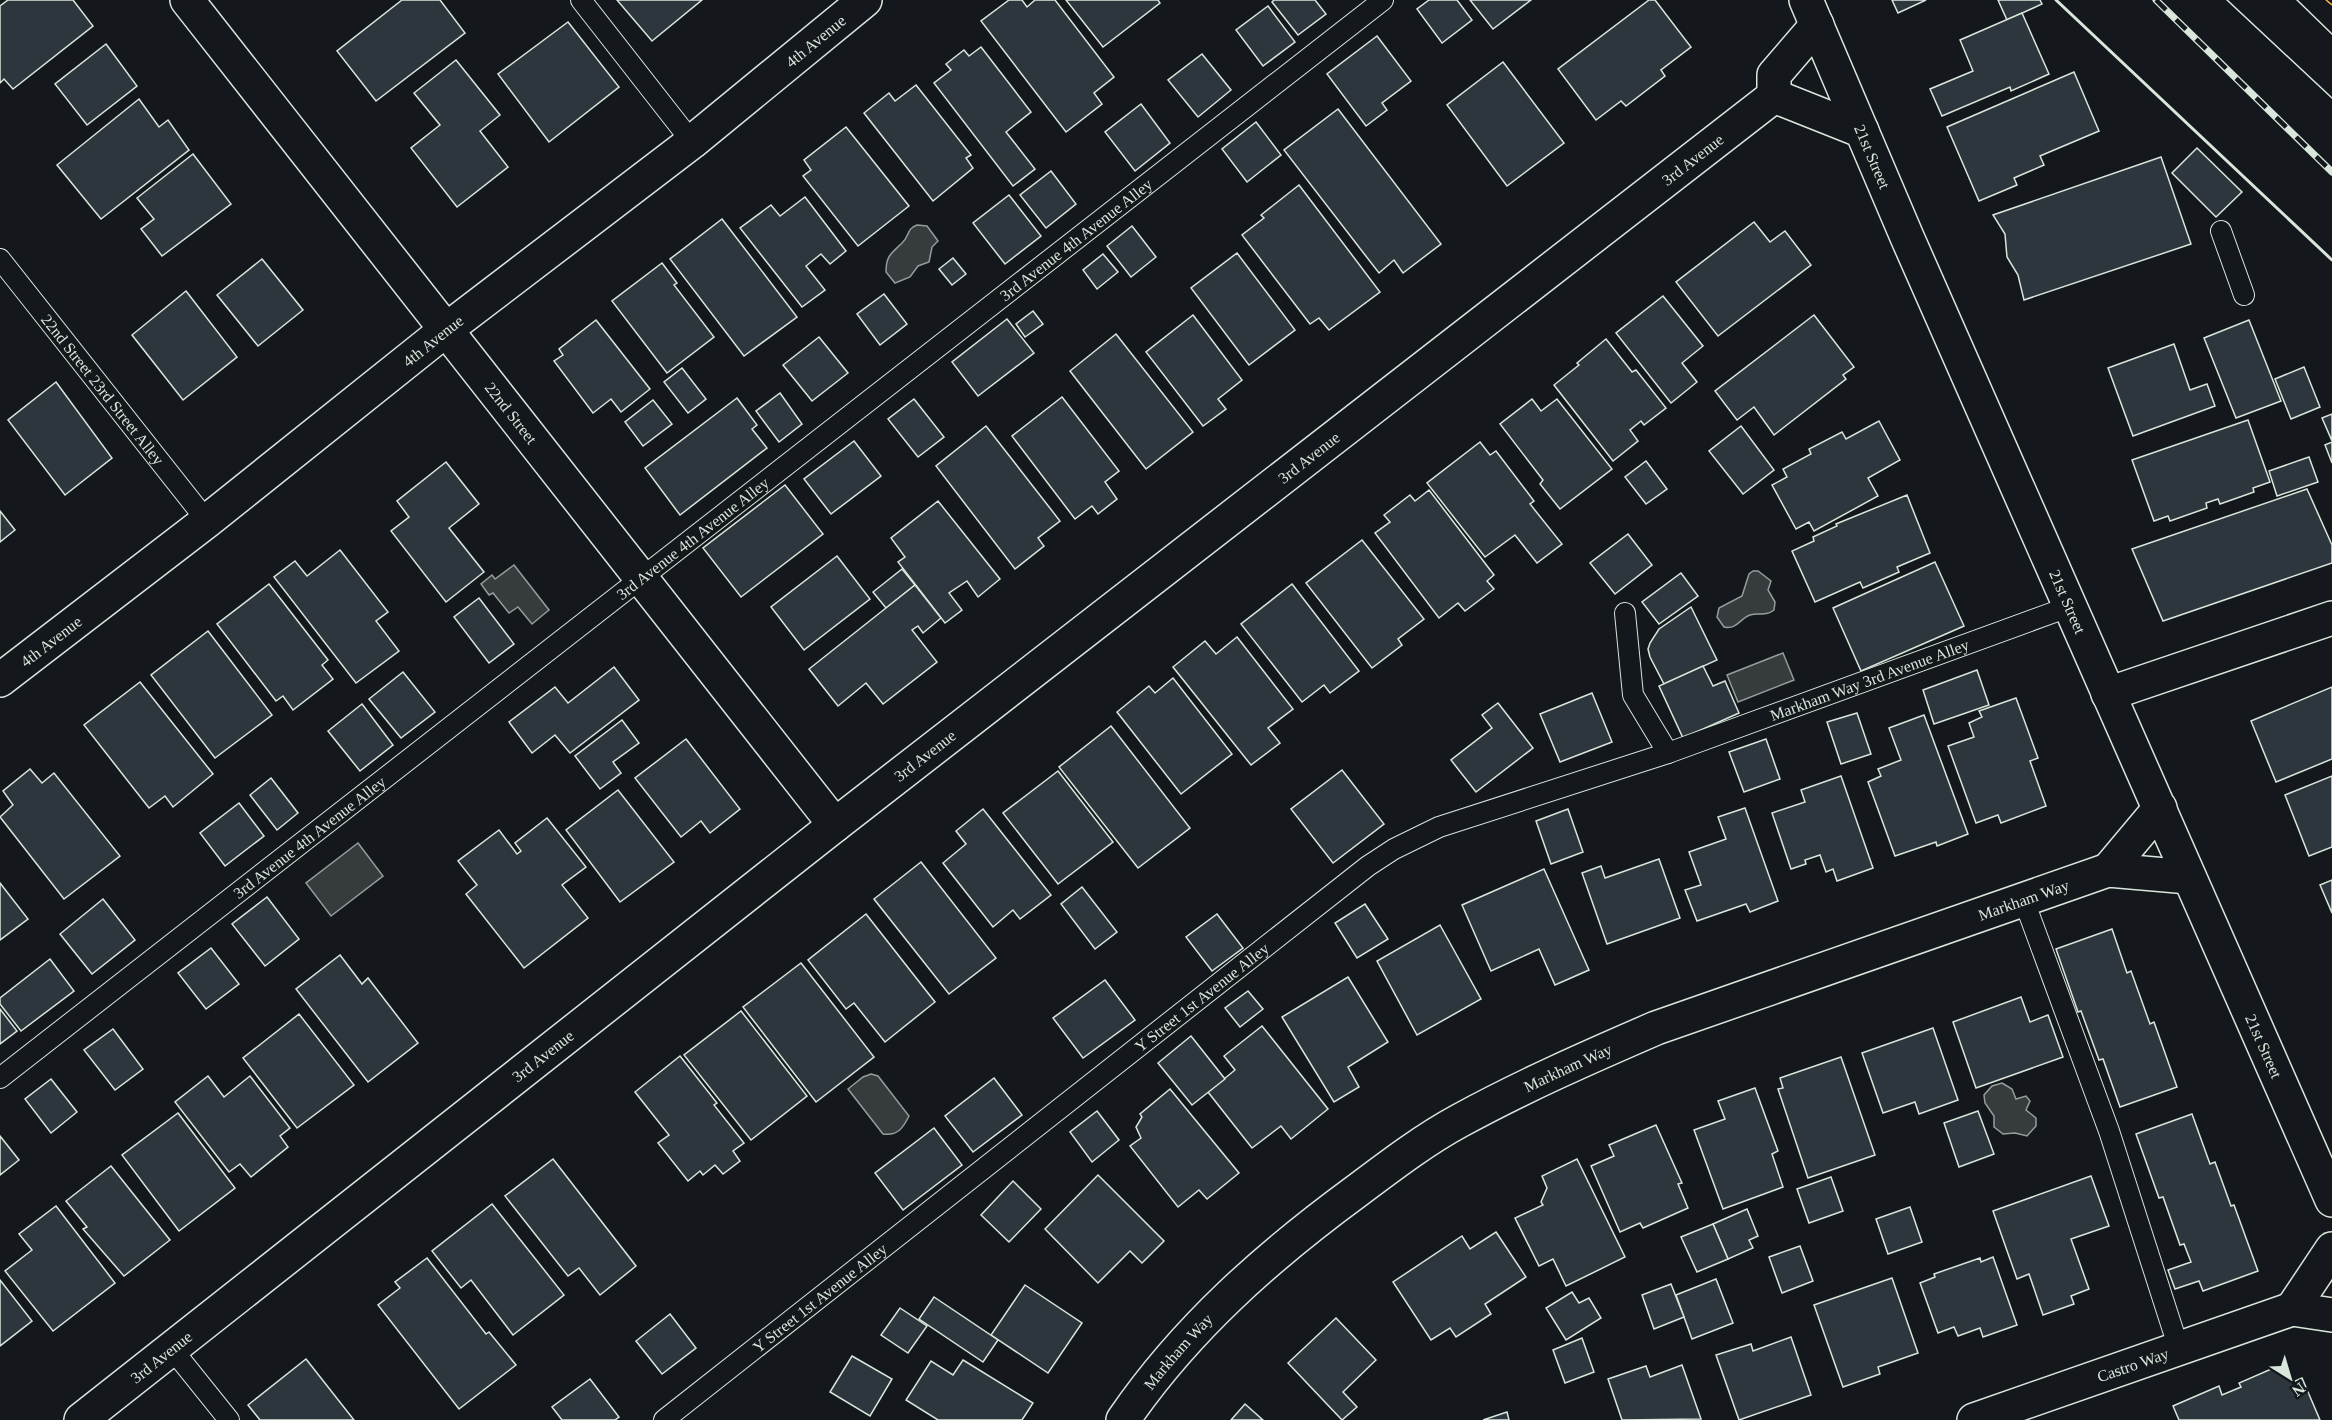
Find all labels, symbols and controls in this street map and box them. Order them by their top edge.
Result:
street label: 4th Avenue [782,11,849,70]
street label: 21st Street [1851,122,1894,192]
street label: 3rd Avenue [1658,130,1727,188]
street label: 3rd Avenue 4th Avenue Alley [996,175,1156,304]
street label: 22nd Street 23rd Street Alley [38,311,167,468]
street label: 4th Avenue [399,311,466,370]
street label: 22nd Street [482,379,541,447]
street label: 3rd Avenue [1274,428,1343,486]
street label: 3rd Avenue 4th Avenue Alley [613,474,772,603]
street label: 21st Street [2046,567,2090,637]
street label: 4th Avenue [17,612,85,670]
street label: Markham Way 3rd Avenue Alley [1768,635,1972,724]
street label: 3rd Avenue [891,726,959,785]
street label: 3rd Avenue 4th Avenue Alley [230,773,389,901]
street label: Markham Way [1976,876,2071,923]
street label: Y Street 1st Avenue Alley [1131,939,1272,1055]
street label: 21st Street [2243,1012,2286,1081]
street label: 3rd Avenue [509,1026,577,1085]
street label: Markham Way [1521,1040,1615,1095]
street label: Y Street 1st Avenue Alley [749,1240,890,1355]
street label: Markham Way [1140,1310,1216,1392]
street label: 3rd Avenue [127,1328,195,1386]
street label: Castro Way [2095,1344,2171,1385]
north arrow [2260,1348,2320,1408]
text: N [2289,1379,2308,1400]

